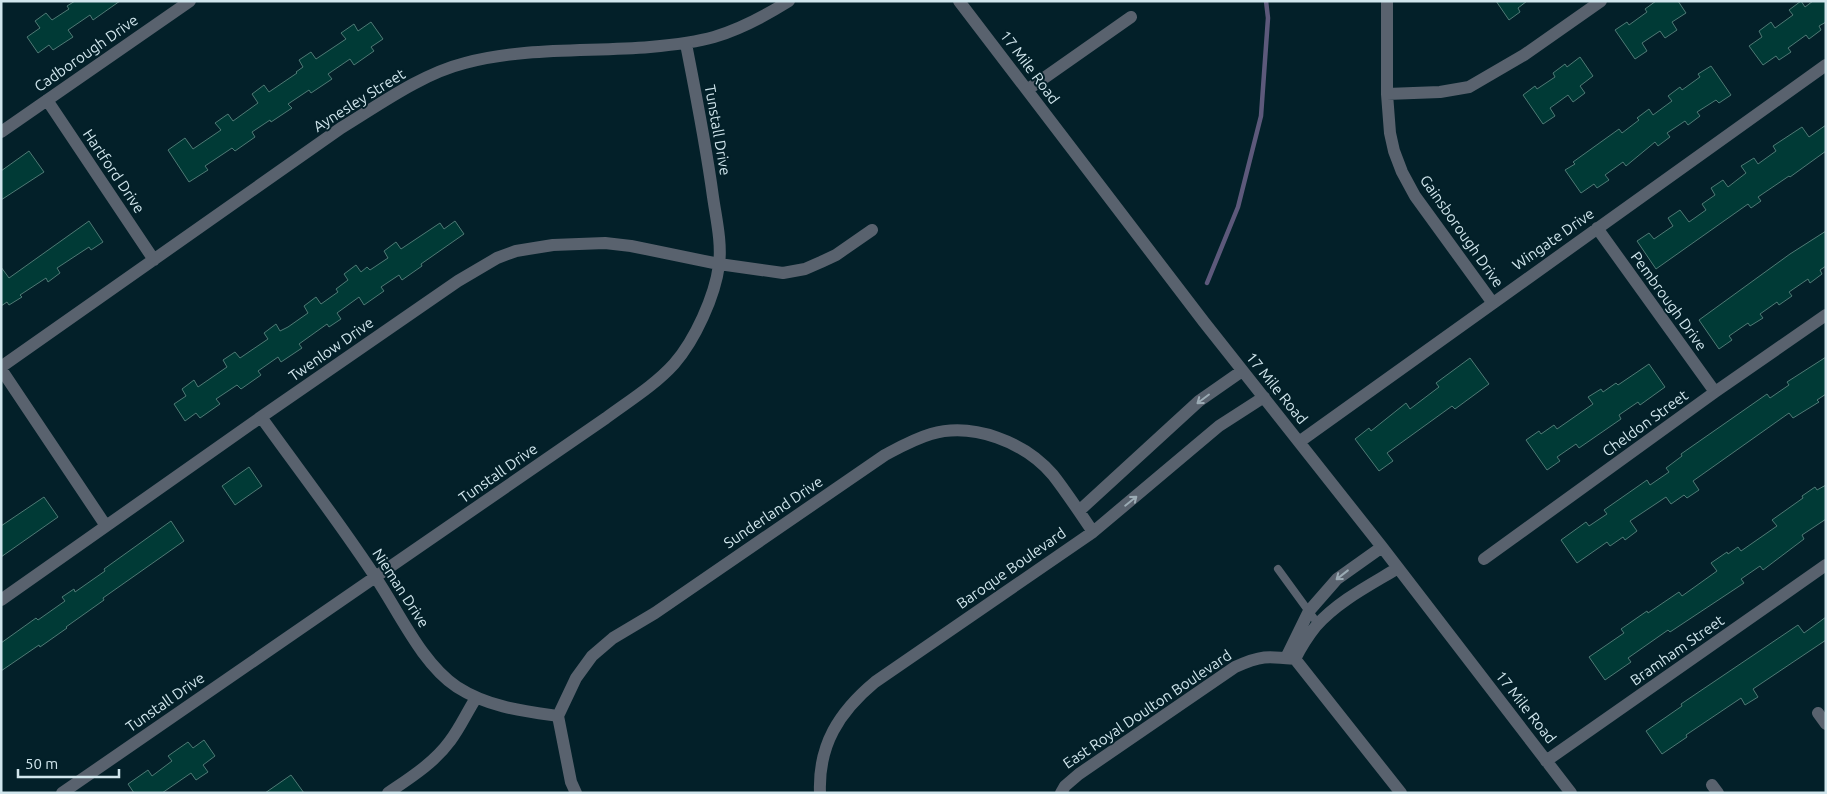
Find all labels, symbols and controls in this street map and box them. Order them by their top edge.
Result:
street label: Cadborough Drive [31,11,141,95]
street label: 17 Mile Road [997,27,1063,107]
street label: Aynesley Street [310,65,408,135]
street label: Tunstall Drive [702,83,734,177]
street label: Hartford Drive [80,126,148,216]
street label: Gainsborough Drive [1417,172,1507,290]
street label: Wingate Drive [1509,205,1597,273]
street label: Pembrough Drive [1628,248,1710,354]
street label: Twenlow Drive [286,314,376,384]
street label: 17 Mile Road [1243,349,1311,427]
street label: Cheldon Street [1599,386,1691,460]
one-way arrow [1196,394,1210,404]
street label: Tunstall Drive [455,440,541,506]
street label: Sunderland Drive [720,473,826,551]
one-way arrow [1124,495,1137,506]
street label: Baroque Boulevard [953,524,1069,612]
street label: Nieman Drive [369,545,433,631]
one-way arrow [1336,570,1349,581]
street label: Bramham Street [1627,611,1727,689]
street label: East Royal Doulton Boulevard [1060,646,1234,772]
street label: 17 Mile Road [1492,667,1560,747]
street label: Tunstall Drive [122,669,208,735]
scale bar [18,746,119,778]
text: 50 m [25,755,58,772]

